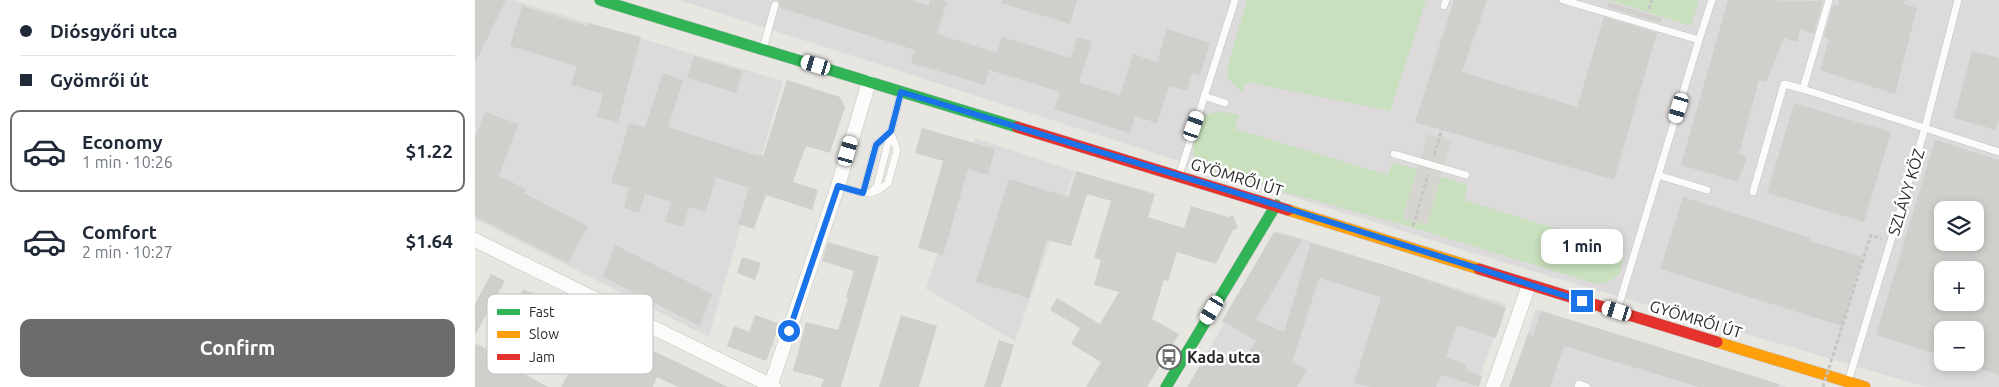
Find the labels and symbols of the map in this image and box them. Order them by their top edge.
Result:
car [799,53,832,77]
car [1667,91,1690,125]
car [1182,109,1205,143]
car [836,135,859,167]
street label: SZLÁVY KÖZ [1882,146,1928,238]
street label: GYÖMRŐI ÚT [1189,153,1286,200]
callout: 1 min [1541,228,1623,264]
route end [1571,290,1593,312]
car [1197,293,1226,327]
legend [487,294,653,374]
street label: GYÖMRŐI ÚT [1648,295,1745,342]
car [1600,299,1633,323]
text: Fast [529,304,555,320]
route start [778,320,800,342]
text: Slow [529,326,559,342]
bus stop icon: Kada utca [1156,344,1182,370]
place label: Kada utca [1187,348,1261,366]
text: Jam [529,349,555,365]

